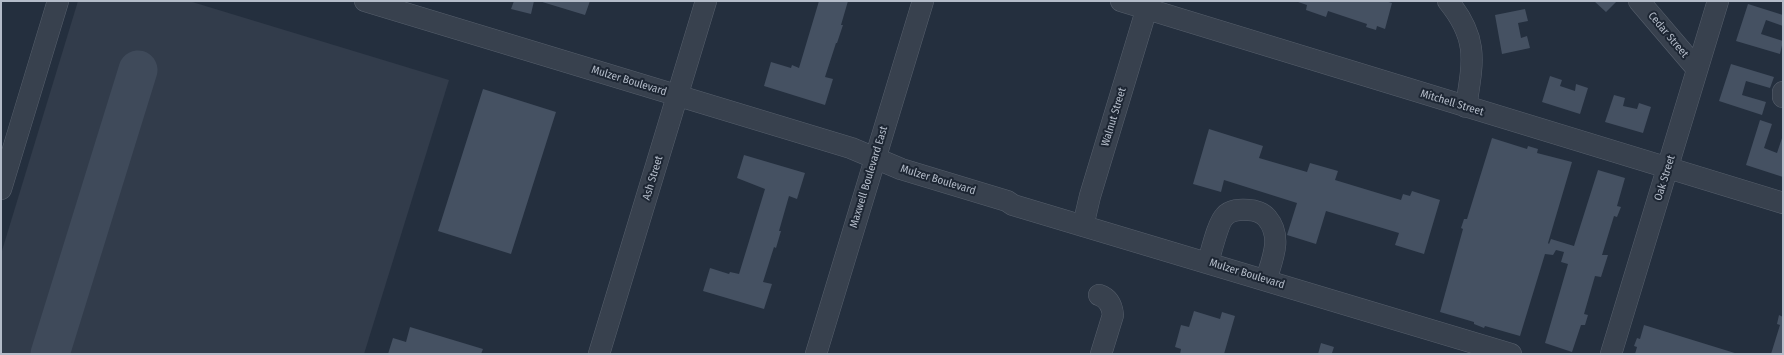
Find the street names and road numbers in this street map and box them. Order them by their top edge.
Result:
street label: Cedar Street [1645,9,1691,61]
street label: Mulzer Boulevard [590,63,668,99]
street label: Walnut Street [1099,86,1129,148]
street label: Mitchell Street [1419,87,1485,119]
street label: Maxwell Boulevard East [847,125,891,229]
street label: Ash Street [640,154,666,202]
street label: Oak Street [1652,154,1678,202]
street label: Mulzer Boulevard [899,162,977,198]
street label: Mulzer Boulevard [1208,256,1286,292]

